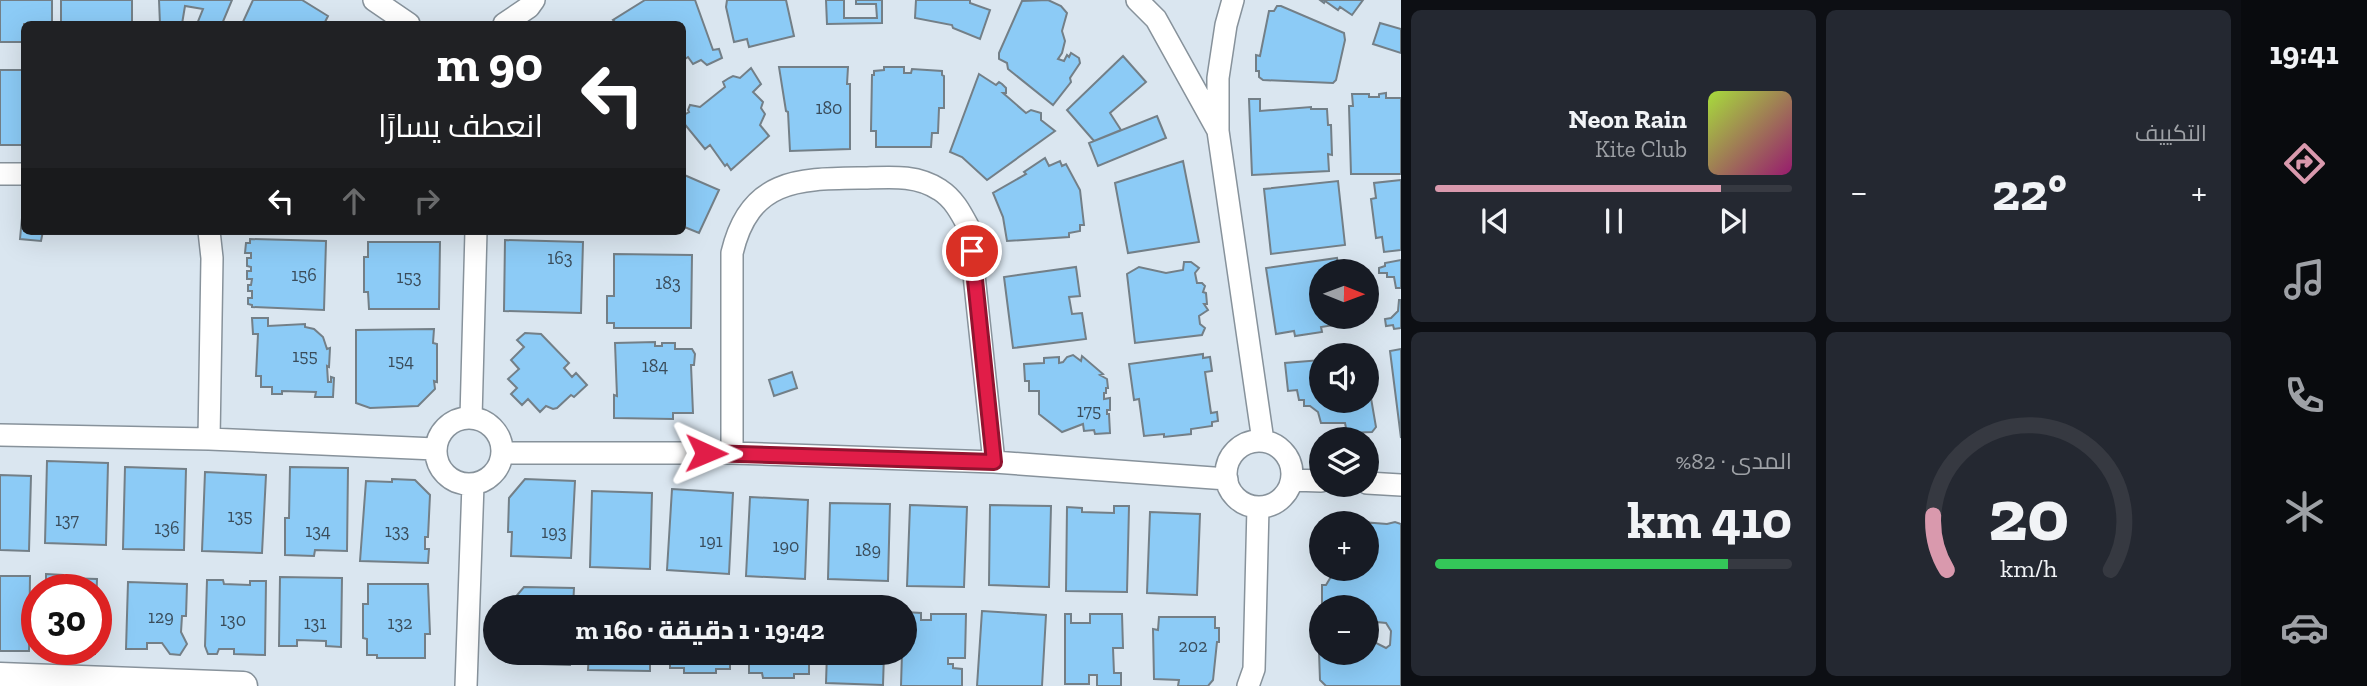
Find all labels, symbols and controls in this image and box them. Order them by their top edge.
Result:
text: 19:41 [2269,34,2339,72]
text: 90 m [436,35,543,94]
icon: left [567,49,658,140]
house number: 180 [816,97,842,119]
text: Neon Rain [1569,103,1687,135]
text: انعطف يسارًا [378,107,543,145]
text: التكييف [2135,119,2207,147]
text: Kite Club [1595,135,1687,163]
icon: directions [2280,139,2329,188]
text: 22° [1992,161,2067,223]
text: − [1850,169,1868,215]
text: + [2191,169,2207,215]
icon: left [262,182,300,220]
icon: ahead [335,182,373,220]
icon: right [408,182,446,220]
icon: previous [1476,202,1514,240]
icon: pause [1595,202,1633,240]
icon: next [1714,202,1752,240]
pin [942,221,1002,281]
icon: arrive [953,232,991,270]
house number: 163 [547,247,573,269]
icon: music [2280,255,2329,304]
north arrow [1309,259,1379,329]
map controls [1309,259,1379,665]
house number: 156 [291,264,317,286]
house number: 153 [397,266,422,288]
house number: 183 [655,272,681,294]
button: sound [1309,343,1379,413]
house number: 155 [292,345,318,367]
house number: 154 [388,350,414,372]
house number: 184 [642,355,668,377]
icon: phone [2280,371,2329,420]
house number: 175 [1077,400,1101,422]
position arrow [669,416,743,490]
button: layers [1309,427,1379,497]
text: المدى · 82% [1676,447,1792,475]
text: 20 [1988,471,2069,559]
icon: climate [2280,487,2329,536]
text: 410 km [1627,489,1792,551]
house number: 135 [228,505,252,527]
house number: 137 [55,509,80,531]
button: + [1309,511,1379,581]
house number: 136 [154,517,180,539]
house number: 134 [305,520,331,542]
house number: 133 [385,520,409,542]
house number: 193 [541,521,567,543]
house number: 191 [699,530,723,552]
house number: 190 [773,535,799,557]
house number: 189 [855,539,881,561]
text: km/h [2000,553,2057,583]
speed limit sign: 30 [21,574,112,665]
button: − [1309,595,1379,665]
icon: car [2280,603,2329,652]
house number: 129 [148,606,174,628]
house number: 130 [220,609,246,631]
house number: 131 [304,612,326,634]
house number: 132 [387,612,413,634]
text: 19:42 · 1 دقيقة · 160 m [575,614,825,646]
house number: 202 [1179,635,1207,657]

